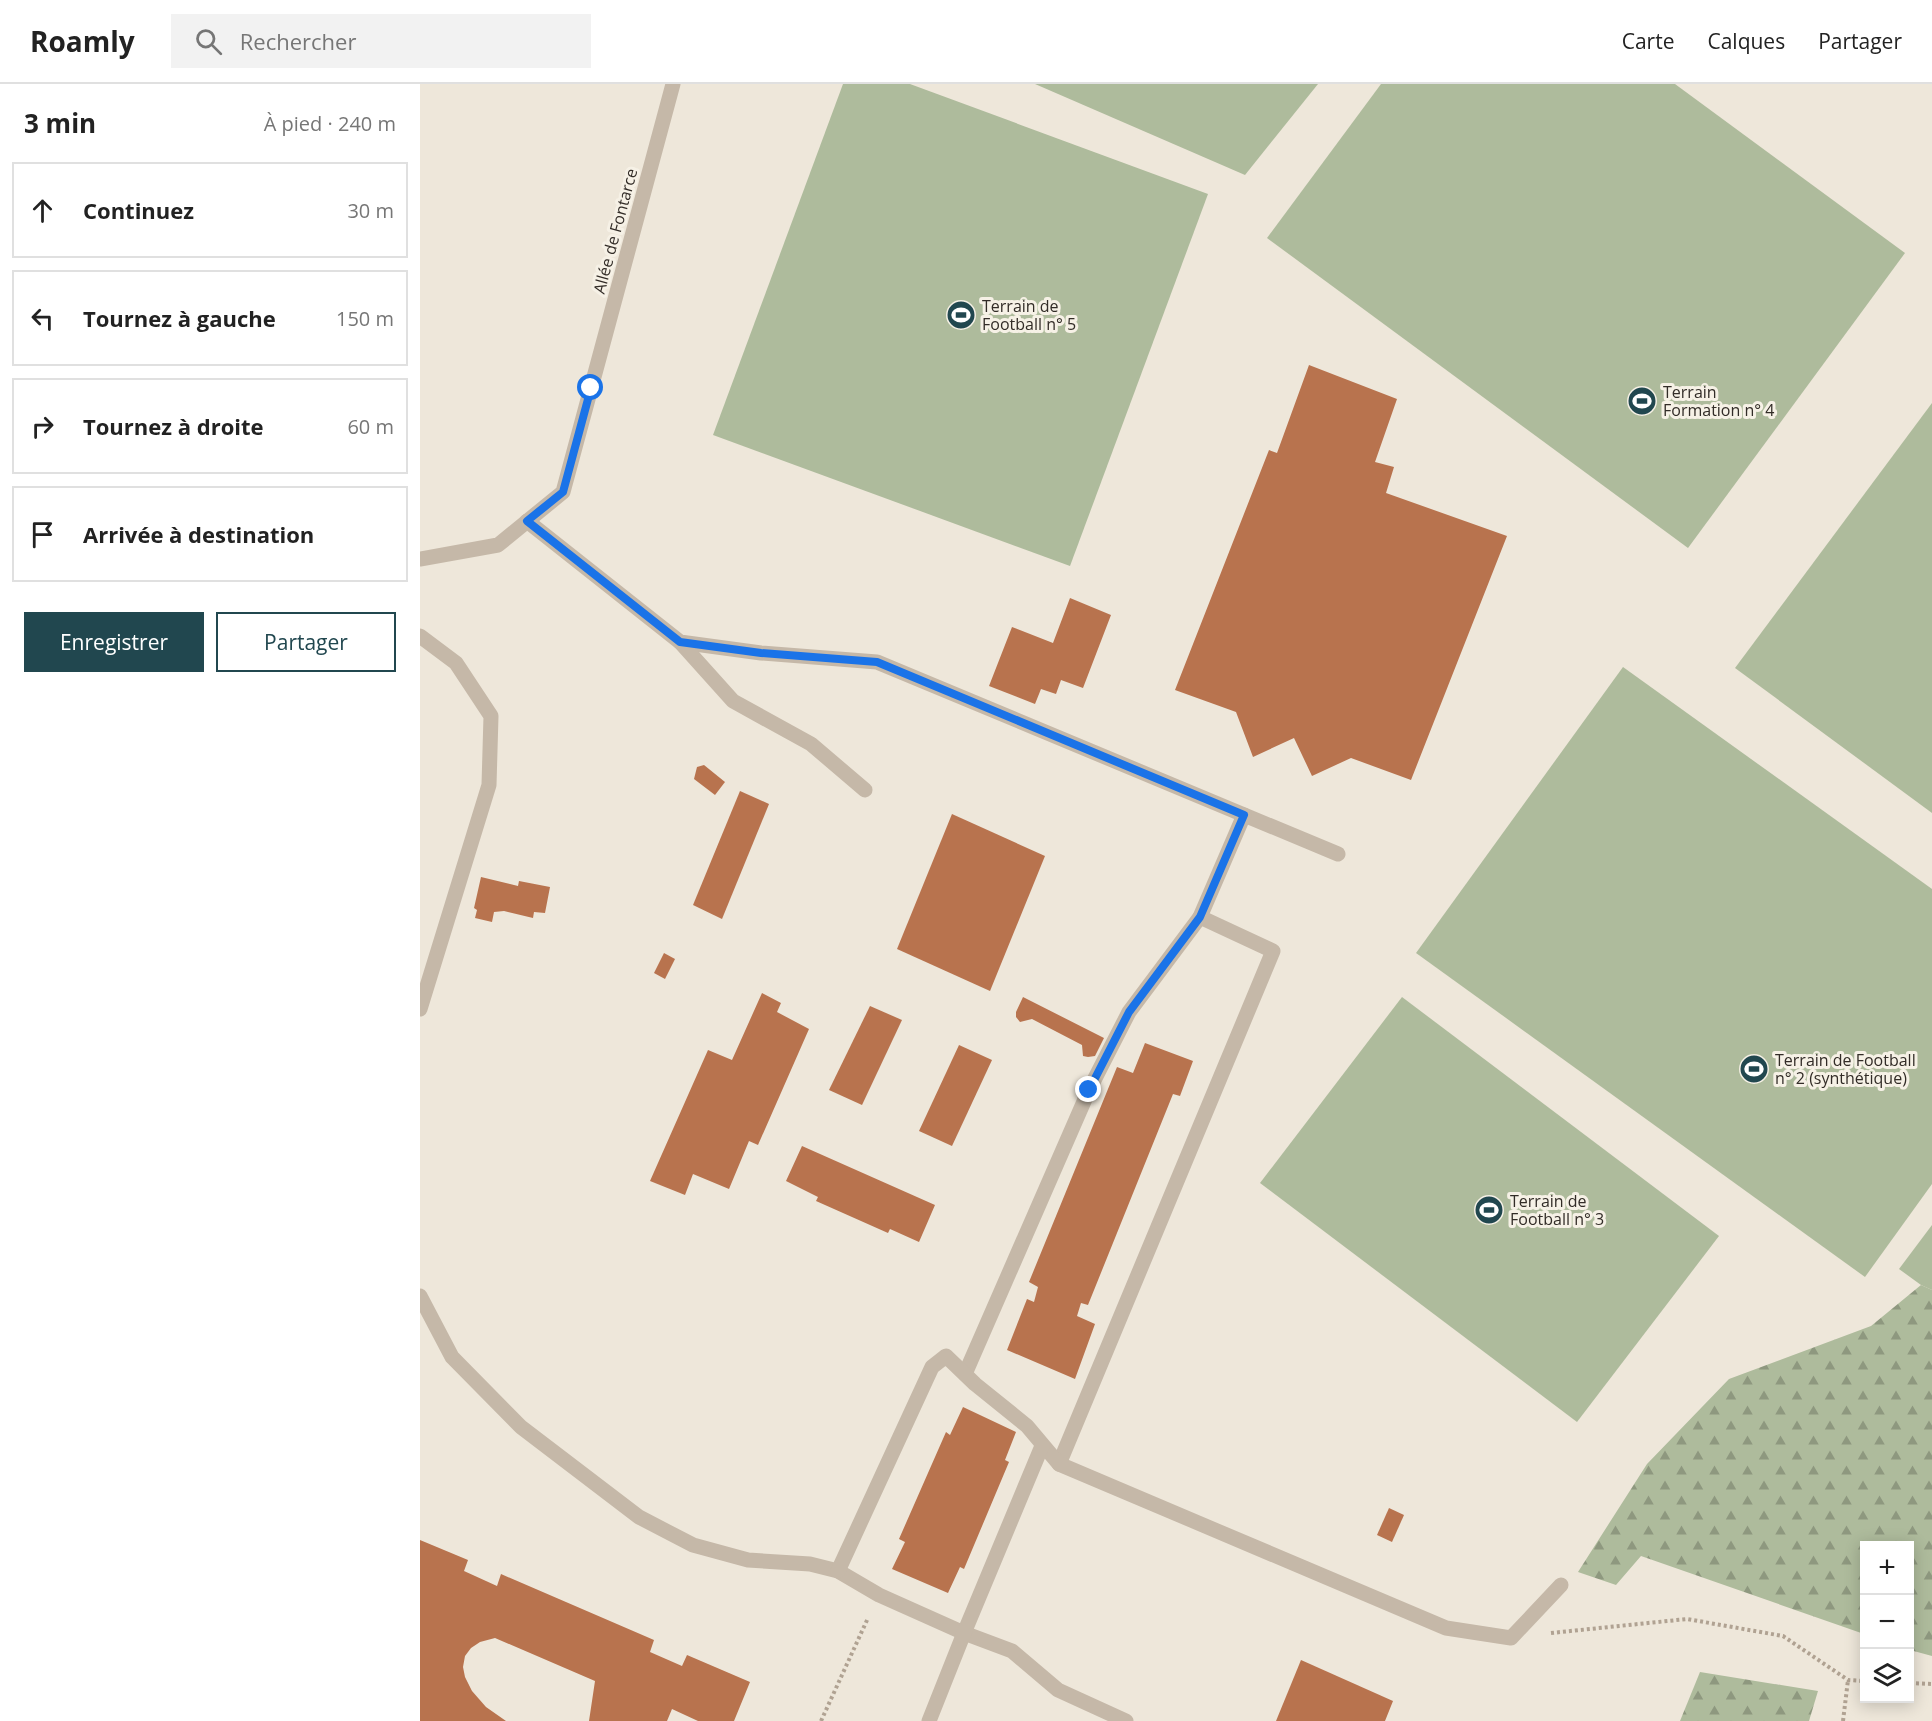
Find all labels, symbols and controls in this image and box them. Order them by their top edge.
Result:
search box [171,14,591,68]
text: Roamly [30,22,135,60]
icon: search [192,25,225,58]
text: Rechercher [240,26,356,56]
text: Carte [1622,27,1674,55]
text: Calques [1707,27,1785,55]
text: Partager [1818,27,1902,55]
text: 3 min [24,105,96,141]
text: À pied · 240 m [264,110,396,137]
street label: Allée de Fontarce [588,166,642,296]
icon: ahead [26,194,59,227]
text: Continuez [83,195,194,225]
text: 30 m [347,197,394,224]
place label: Terrain de Football n° 5 [982,295,1076,335]
sports icon: Terrain de Football n° 5 [945,299,977,331]
icon: left [26,302,59,335]
text: Tournez à gauche [83,303,276,333]
text: 150 m [336,305,394,332]
route start [577,374,603,400]
place label: Terrain Formation n° 4 [1663,381,1774,421]
sports icon: Terrain Formation n° 4 [1626,385,1658,417]
icon: right [26,410,59,443]
text: Tournez à droite [83,411,264,441]
text: 60 m [347,413,394,440]
icon: arrive [26,518,59,551]
text: Arrivée à destination [83,519,314,549]
button: Enregistrer [24,612,204,672]
button: Partager [216,612,396,672]
place label: Terrain de Football n° 2 (synthétique) [1775,1049,1916,1089]
sports icon: Terrain de Football n° 2 (synthétique) [1738,1053,1770,1085]
route end [1075,1076,1101,1102]
place label: Terrain de Football n° 3 [1510,1190,1604,1230]
sports icon: Terrain de Football n° 3 [1473,1194,1505,1226]
map controls [1860,1541,1914,1703]
button: + [1860,1541,1914,1595]
button: − [1860,1595,1914,1649]
button: layers [1860,1649,1914,1703]

